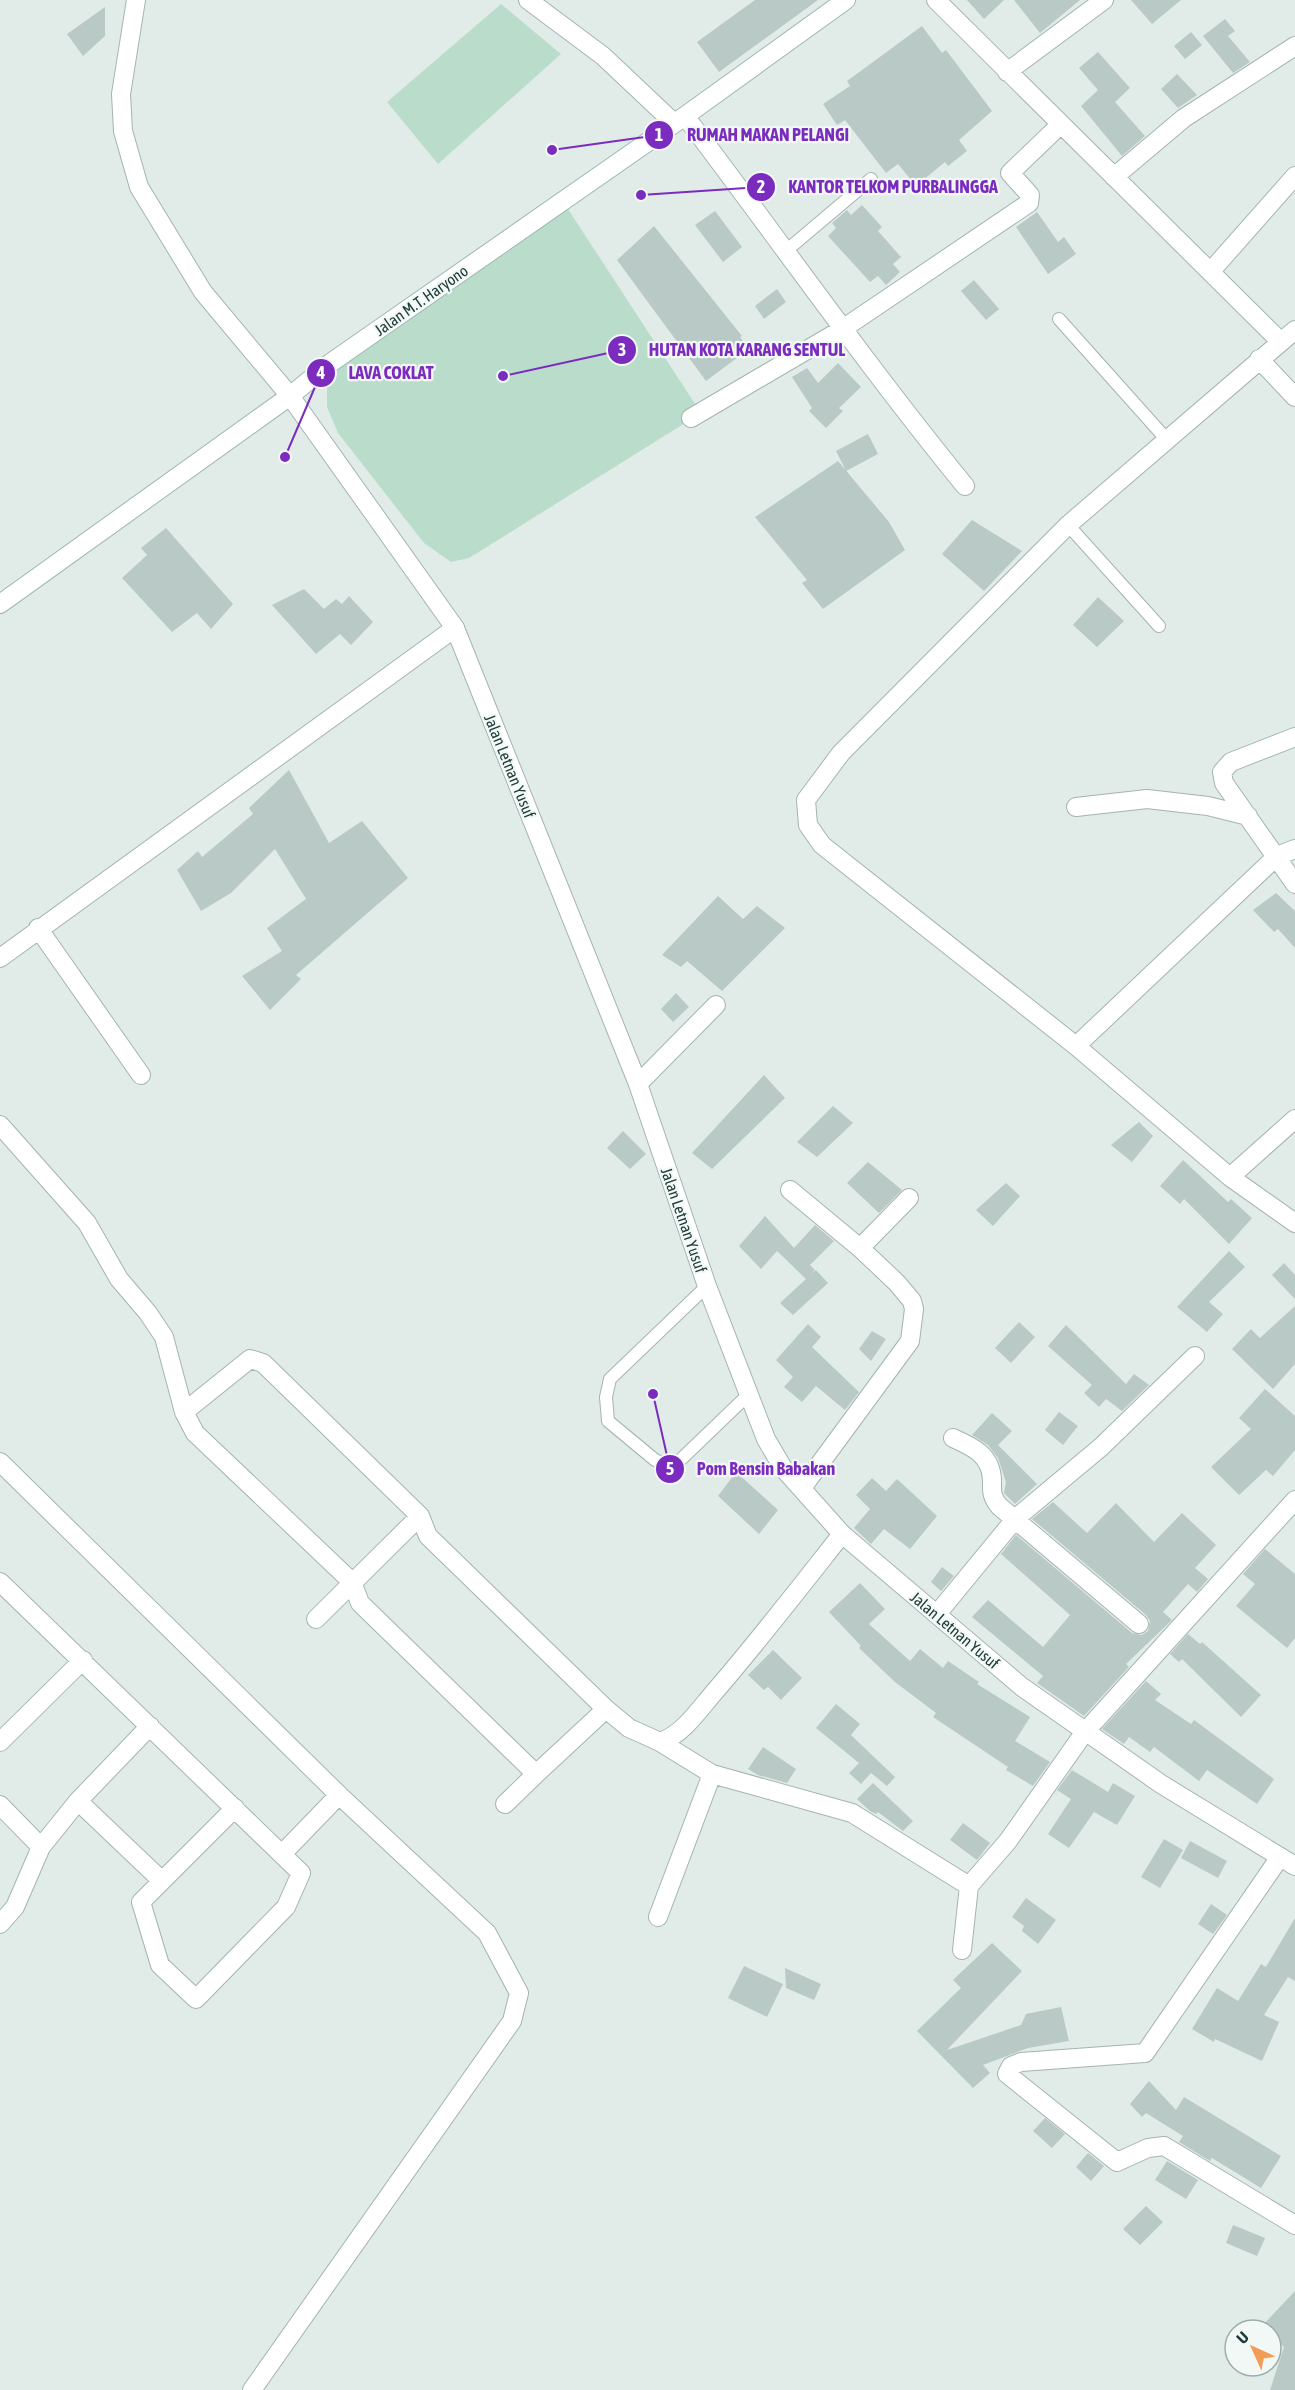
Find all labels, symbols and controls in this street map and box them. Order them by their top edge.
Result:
callout: RUMAH MAKAN PELANGI [644,117,861,153]
text: 1 [655,124,663,145]
text: RUMAH MAKAN PELANGI [687,124,849,145]
callout: KANTOR TELKOM PURBALINGGA [746,169,1010,205]
text: 2 [757,176,765,197]
text: KANTOR TELKOM PURBALINGGA [788,176,998,197]
street label: Jalan M.T. Haryono [371,261,472,340]
callout: HUTAN KOTA KARANG SENTUL [607,332,857,368]
text: 3 [618,339,626,360]
text: HUTAN KOTA KARANG SENTUL [649,339,845,360]
callout: LAVA COKLAT [306,355,445,391]
text: 4 [316,362,325,383]
text: LAVA COKLAT [348,362,434,383]
street label: Jalan Letnan Yusuf [481,712,539,821]
street label: Jalan Letnan Yusuf [658,1165,711,1276]
callout: Pom Bensin Babakan [655,1451,848,1487]
text: 5 [666,1458,674,1479]
text: Pom Bensin Babakan [697,1458,836,1479]
street label: Jalan Letnan Yusuf [907,1588,1003,1673]
north arrow [1223,2318,1283,2378]
text: U [1233,2328,1252,2347]

